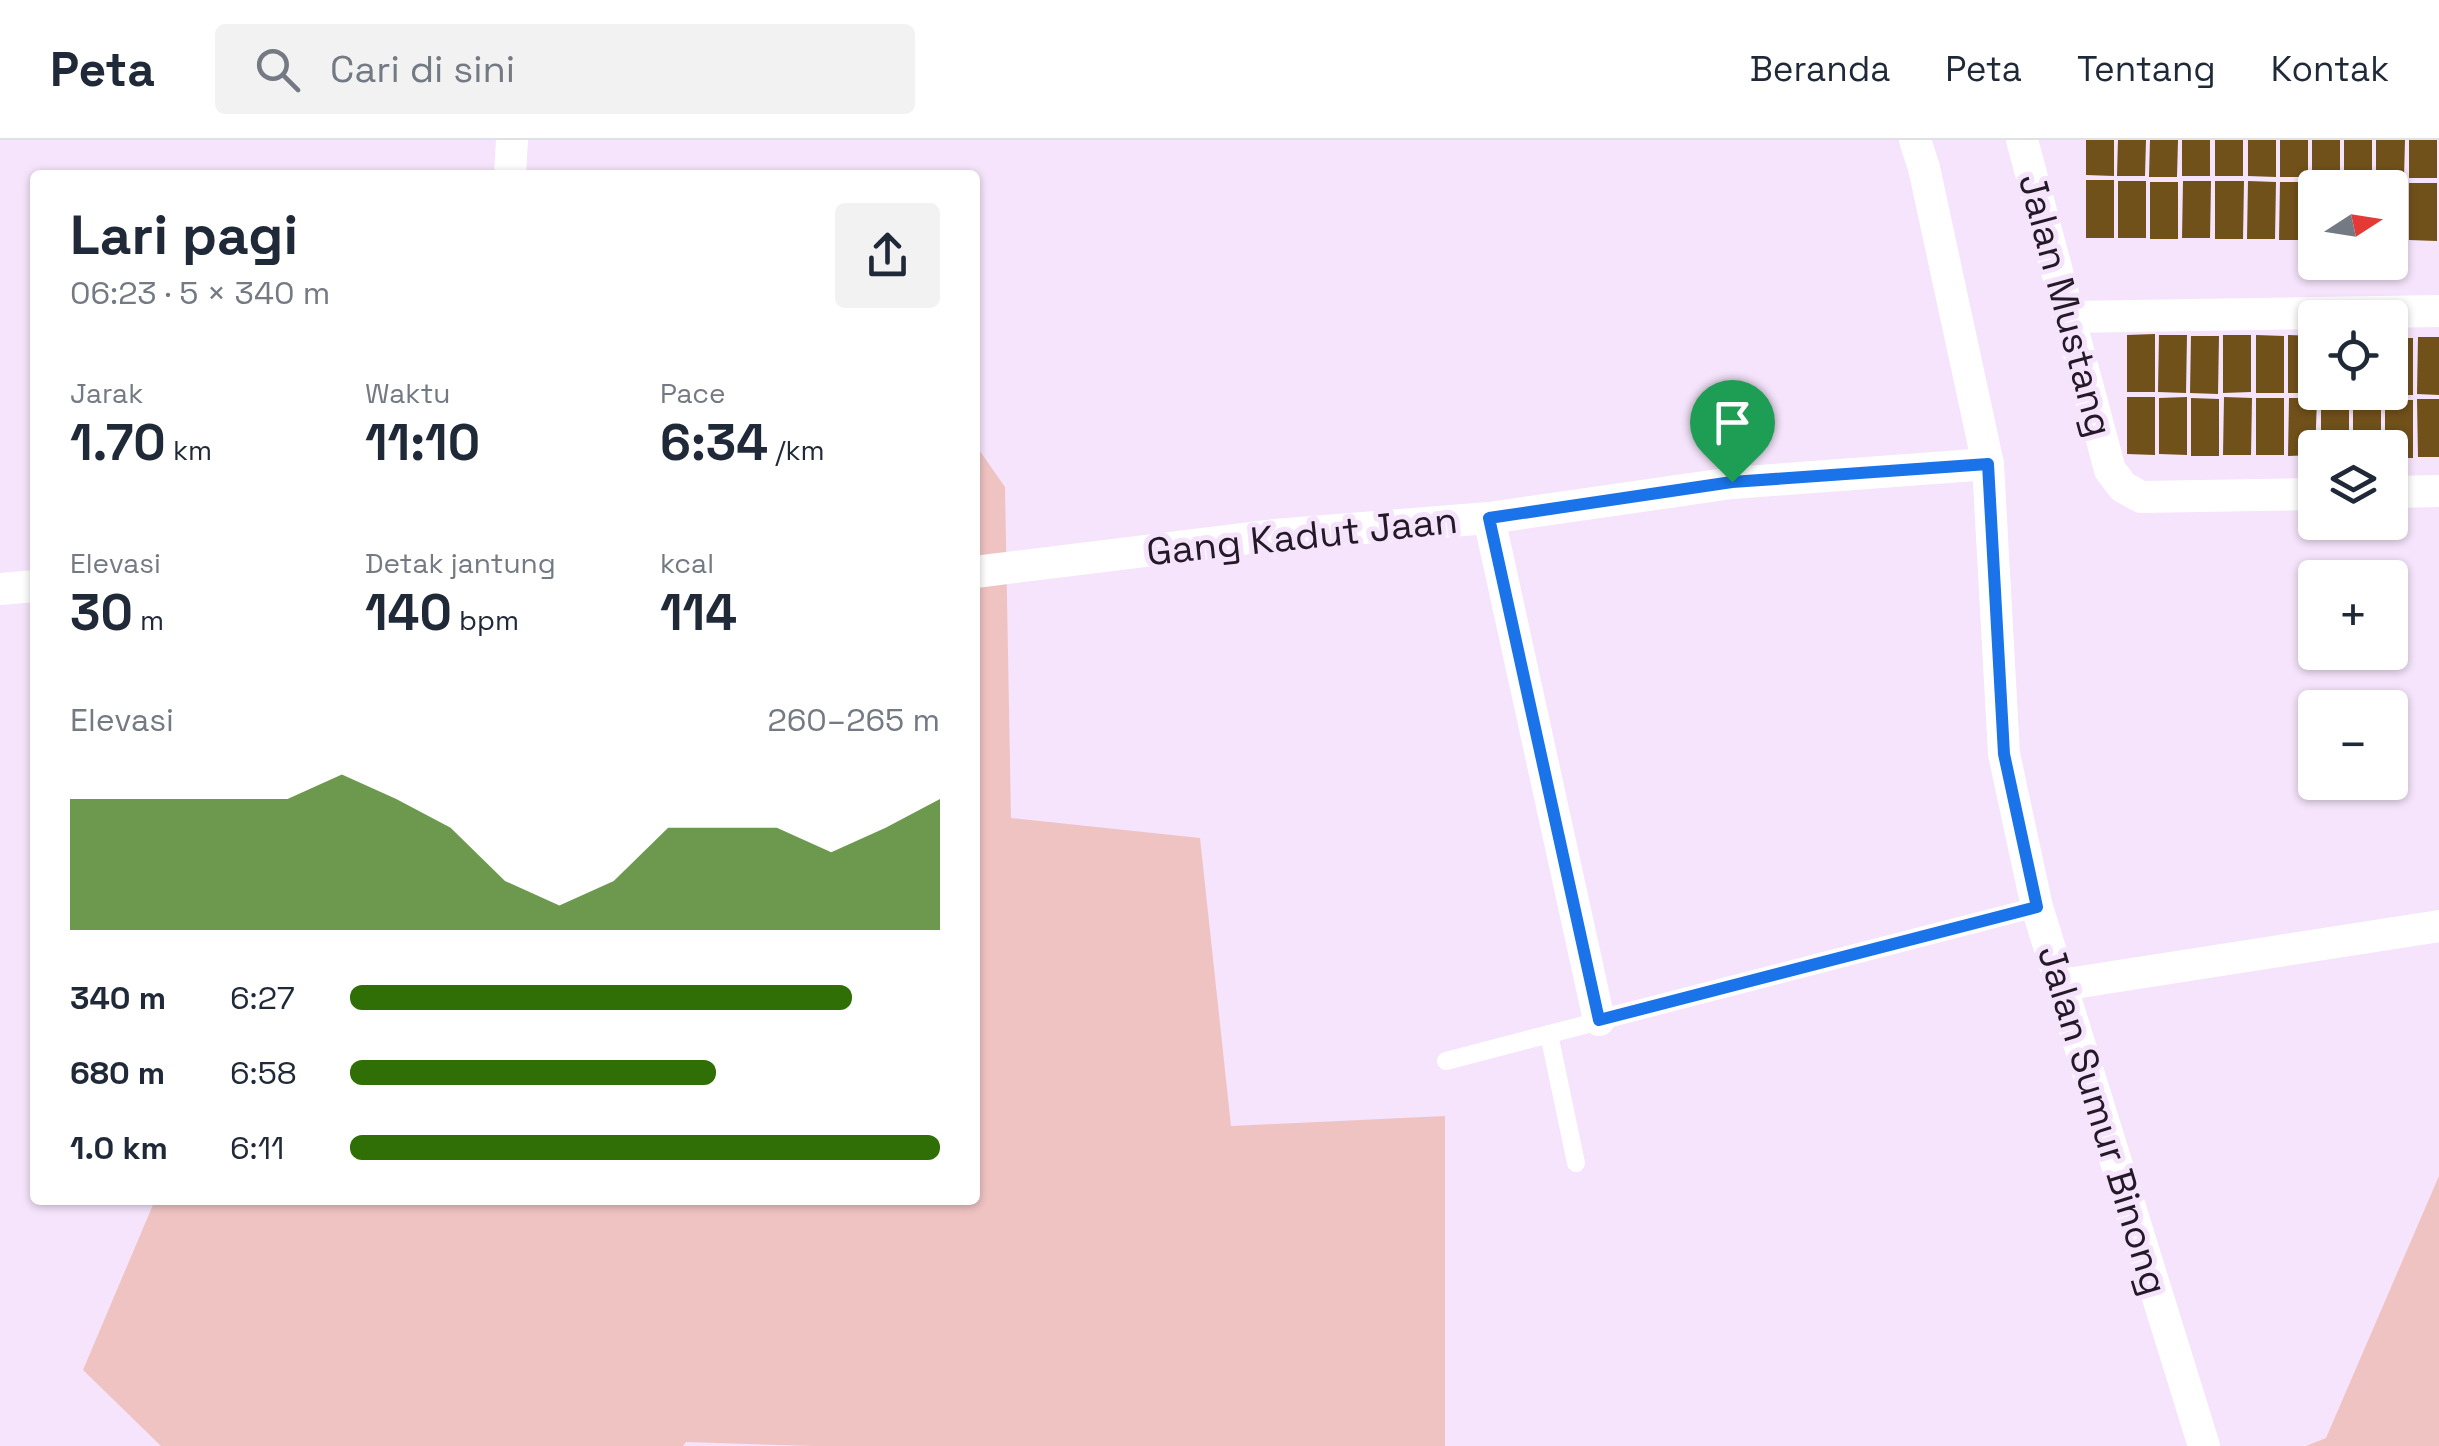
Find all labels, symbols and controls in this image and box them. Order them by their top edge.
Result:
search box [215,24,915,114]
text: Peta [50,39,155,100]
icon: search [250,42,305,97]
text: Cari di sini [330,45,515,93]
text: Beranda [1750,47,1890,91]
text: Peta [1945,47,2022,91]
text: Tentang [2077,47,2216,91]
text: Kontak [2271,47,2389,91]
street label: Jalan Mustang [2008,168,2124,442]
north arrow [2298,170,2408,280]
map controls [2298,170,2408,800]
text: Lari pagi [70,200,298,270]
button: share [835,203,940,308]
text: 06:23 · 5 × 340 m [70,273,330,313]
button: locate [2298,300,2408,410]
text: Jarak [70,375,143,411]
text: Waktu [365,375,450,411]
text: Pace [660,375,726,411]
pin [1690,380,1775,483]
icon: arrive [1705,395,1760,450]
text: 1.70 [70,411,166,475]
text: 11:10 [365,411,480,475]
text: 6:34 [660,411,768,475]
button: layers [2298,430,2408,540]
text: km [166,432,212,468]
text: /km [768,432,825,468]
street label: Gang Kadut Jaan [1144,496,1460,576]
text: Elevasi [70,545,161,581]
text: Detak jantung [365,545,556,581]
text: kcal [660,545,714,581]
button: + [2298,560,2408,670]
text: 30 [70,581,133,645]
text: 140 [365,581,452,645]
text: 114 [660,581,737,645]
text: m [133,602,164,638]
text: bpm [452,602,519,638]
button: − [2298,690,2408,800]
text: Elevasi [70,700,174,740]
text: 260–265 m [767,700,940,740]
street label: Jalan Sumur Binong [2027,939,2179,1301]
text: 340 m [70,978,166,1018]
text: 6:27 [230,978,295,1018]
text: 680 m [70,1053,165,1093]
text: 6:58 [230,1053,297,1093]
text: 1.0 km [70,1128,168,1168]
text: 6:11 [230,1128,284,1168]

